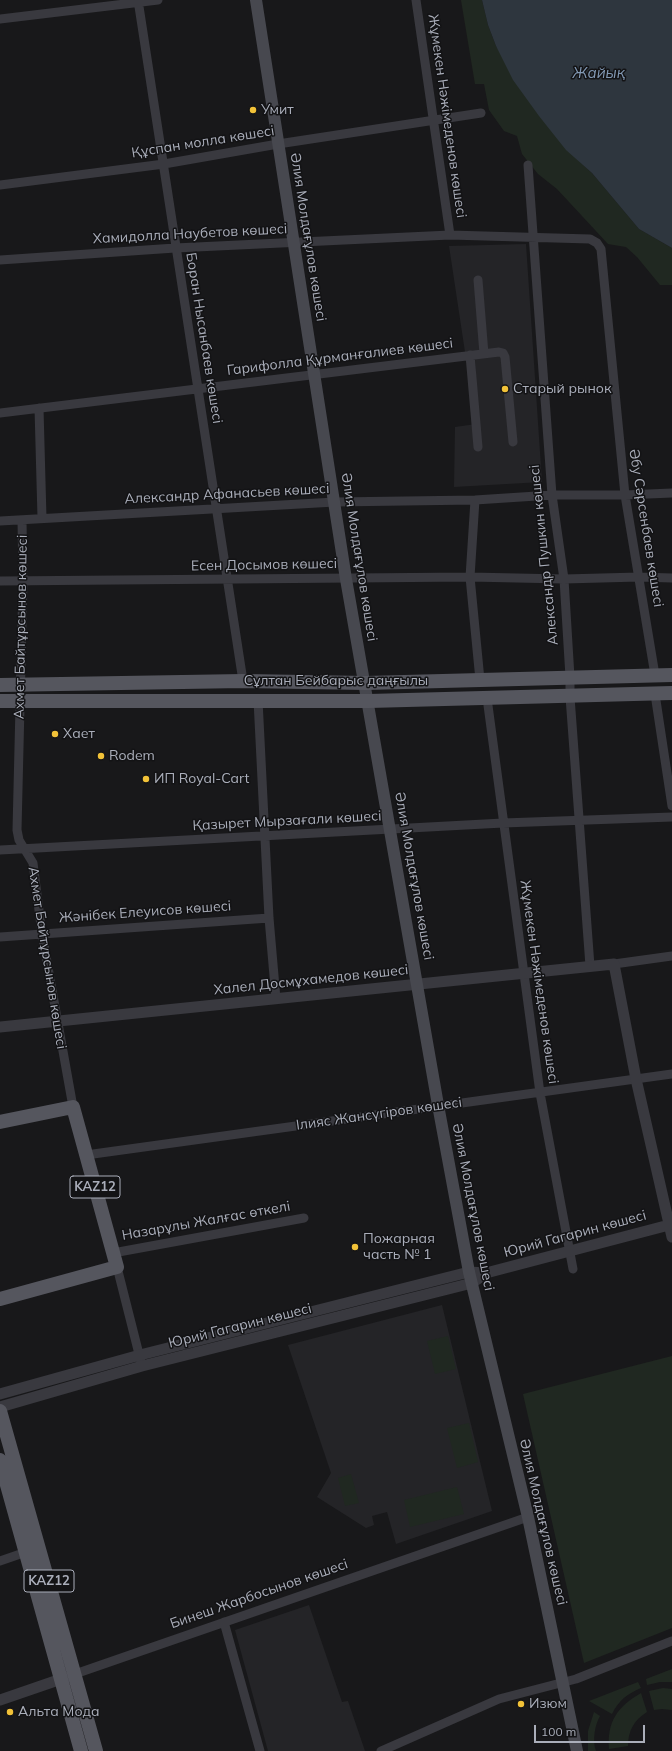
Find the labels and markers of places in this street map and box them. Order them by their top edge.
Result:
place label: Умит [261,102,294,118]
marker: Умит [248,105,258,115]
place label: Старый рынок [513,381,611,397]
marker: Старый рынок [500,384,510,394]
place label: Хает [63,726,95,742]
marker: Хает [50,729,60,739]
place label: Rodem [109,748,155,764]
marker: Rodem [96,751,106,761]
place label: ИП Royal-Cart [154,771,249,787]
marker: ИП Royal-Cart [141,774,151,784]
place label: Пожарная часть № 1 [363,1231,435,1264]
marker: Пожарная часть № 1 [350,1242,360,1252]
place label: Изюм [529,1696,567,1712]
marker: Изюм [516,1699,526,1709]
place label: Альта Мода [18,1704,100,1720]
marker: Альта Мода [5,1707,15,1717]

